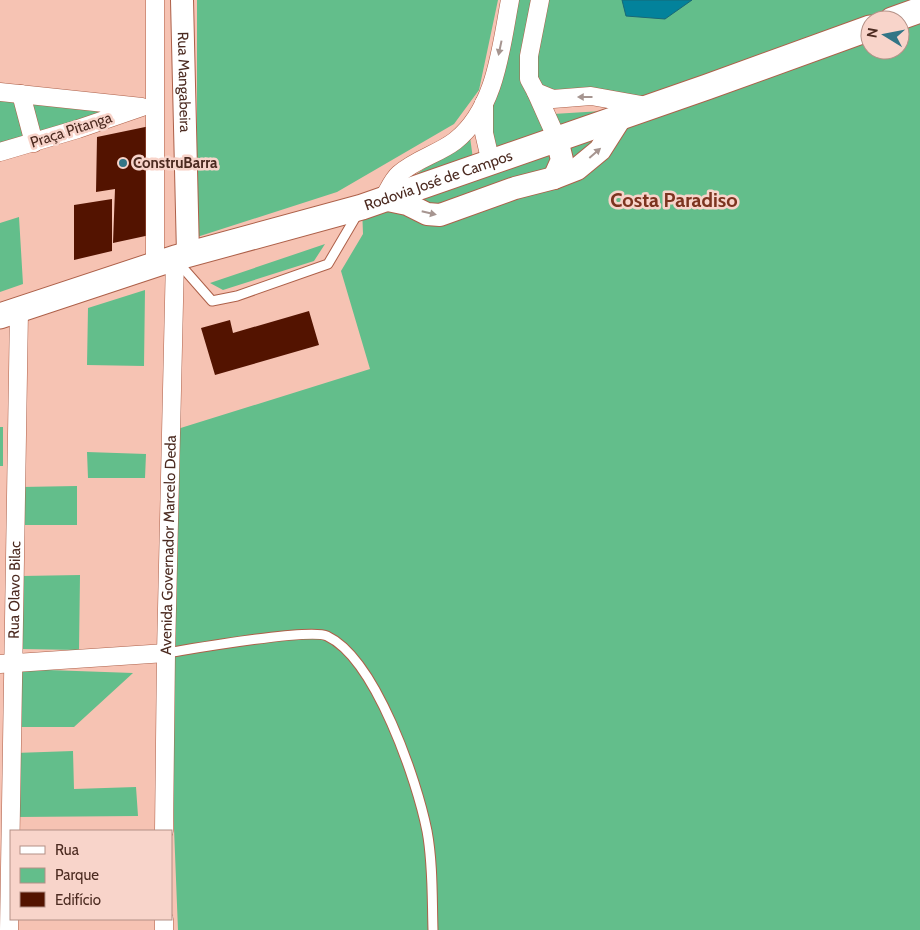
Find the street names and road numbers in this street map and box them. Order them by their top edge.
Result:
street label: Rua Mangabeira [174,31,194,133]
street label: Praça Pitanga [28,108,115,152]
street label: Rodovia José de Campos [362,146,515,215]
street label: Avenida Governador Marcelo Deda [157,434,180,655]
street label: Rua Olavo Bilac [5,541,24,639]

